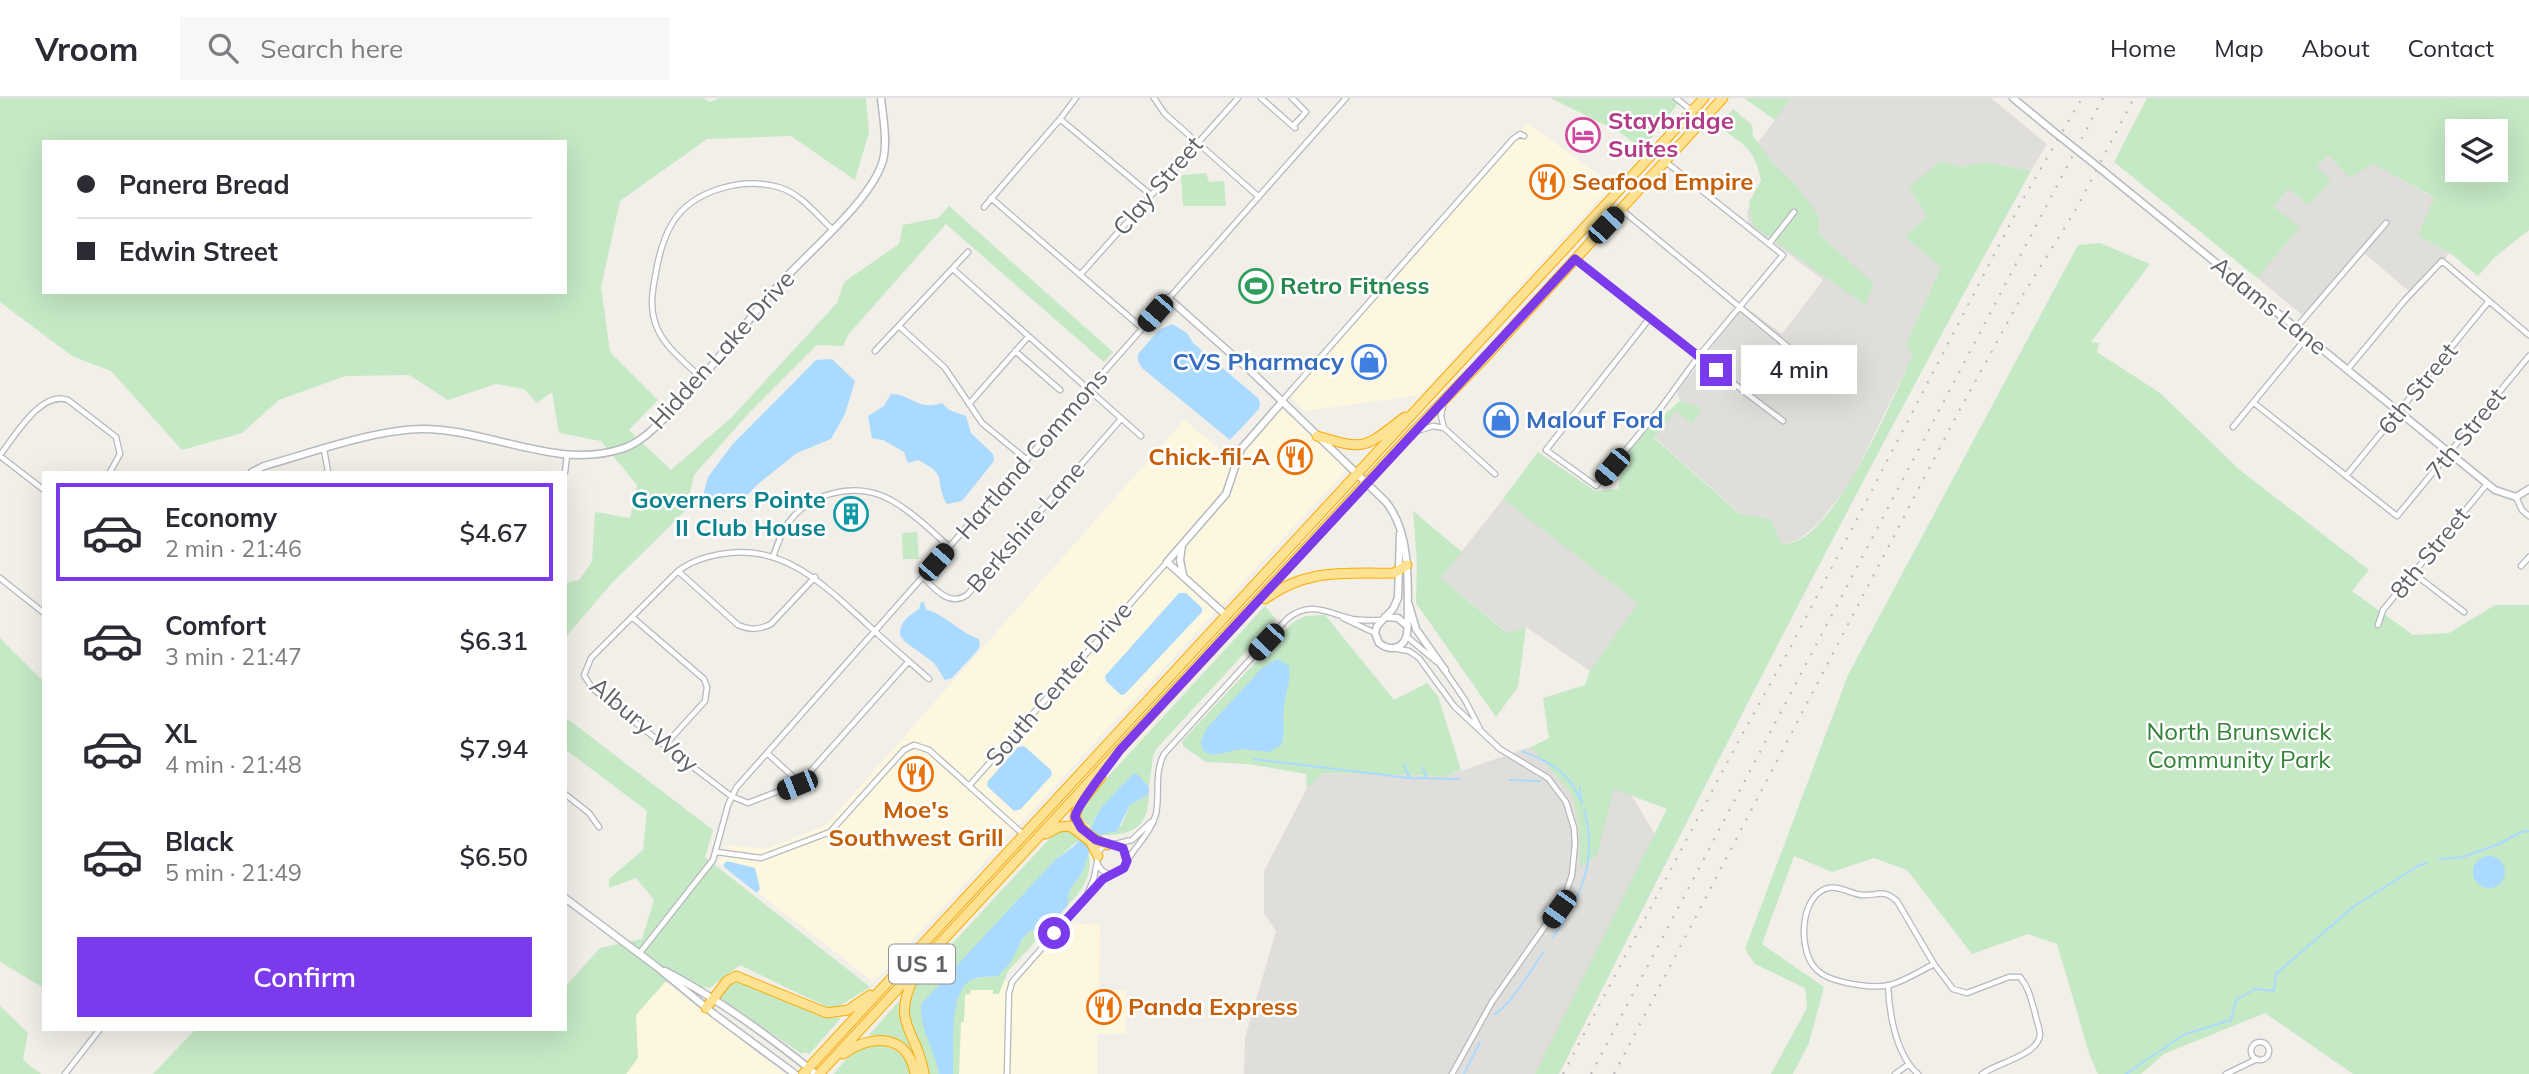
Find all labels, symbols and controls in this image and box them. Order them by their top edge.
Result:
search box [180,17,670,80]
text: Vroom [35,28,138,69]
icon: search [204,29,242,67]
text: Search here [260,32,403,65]
text: Home [2110,33,2176,63]
text: Map [2214,33,2264,63]
text: About [2302,33,2370,63]
text: Contact [2408,33,2494,63]
place label: Staybridge Suites [1608,105,1734,163]
hotel icon: Staybridge Suites [1564,116,1602,154]
map controls [2445,119,2508,182]
button: layers [2445,119,2508,182]
street label: Clay Street [1106,130,1209,241]
restaurant icon: Seafood Empire [1528,163,1566,201]
place label: Seafood Empire [1572,166,1753,196]
text: Panera Bread [119,168,290,201]
car [1584,202,1629,248]
text: Edwin Street [119,235,278,268]
street label: Adams Lane [2206,249,2334,361]
street label: Hidden Lake Drive [642,264,800,435]
sports icon: Retro Fitness [1237,267,1275,305]
place label: Retro Fitness [1280,270,1430,300]
car [1134,290,1177,336]
street label: 6th Street [2371,336,2463,440]
shop icon: CVS Pharmacy [1350,343,1388,381]
callout: 4 min [1740,345,1856,394]
place label: CVS Pharmacy [1172,346,1345,376]
route end [1700,354,1732,386]
text: 4 min [1769,355,1829,384]
street label: Hartland Commons [949,362,1114,545]
street label: 7th Street [2419,381,2511,485]
shop icon: Malouf Ford [1482,401,1520,439]
place label: Malouf Ford [1526,404,1664,434]
restaurant icon: Chick-fil-A [1276,438,1314,476]
place label: Chick-fil-A [1148,441,1270,471]
car [1591,444,1634,490]
street label: Berkshire Lane [960,454,1090,598]
place label: Governers Pointe II Club House [631,484,826,542]
building icon: Governers Pointe II Club House [832,495,870,533]
street label: 8th Street [2383,500,2475,604]
icon: car [81,501,144,564]
text: Economy [165,501,277,534]
text: $4.67 [459,516,528,549]
text: 2 min · 21:46 [165,534,302,563]
car [915,539,958,585]
street label: South Center Drive [979,595,1138,772]
icon: car [81,609,144,672]
text: Comfort [165,609,266,642]
car [1244,619,1289,665]
text: $6.31 [459,624,528,657]
text: 3 min · 21:47 [165,642,302,671]
street label: Albury Way [584,670,705,778]
park label: North Brunswick Community Park [2146,716,2332,774]
icon: car [81,717,144,780]
text: XL [165,717,197,750]
text: $7.94 [459,732,528,765]
text: 4 min · 21:48 [165,750,302,779]
restaurant icon: Moe's Southwest Grill [897,755,935,793]
car [774,767,821,803]
place label: Moe's Southwest Grill [828,794,1004,852]
icon: car [81,825,144,888]
text: Black [165,825,233,858]
text: $6.50 [459,840,528,873]
text: 5 min · 21:49 [165,858,302,887]
car [1539,886,1580,932]
route start [1038,917,1070,949]
button: Confirm [77,937,532,1017]
road number: US 1 [889,944,955,984]
restaurant icon: Panda Express [1085,988,1123,1026]
place label: Panda Express [1128,991,1298,1021]

